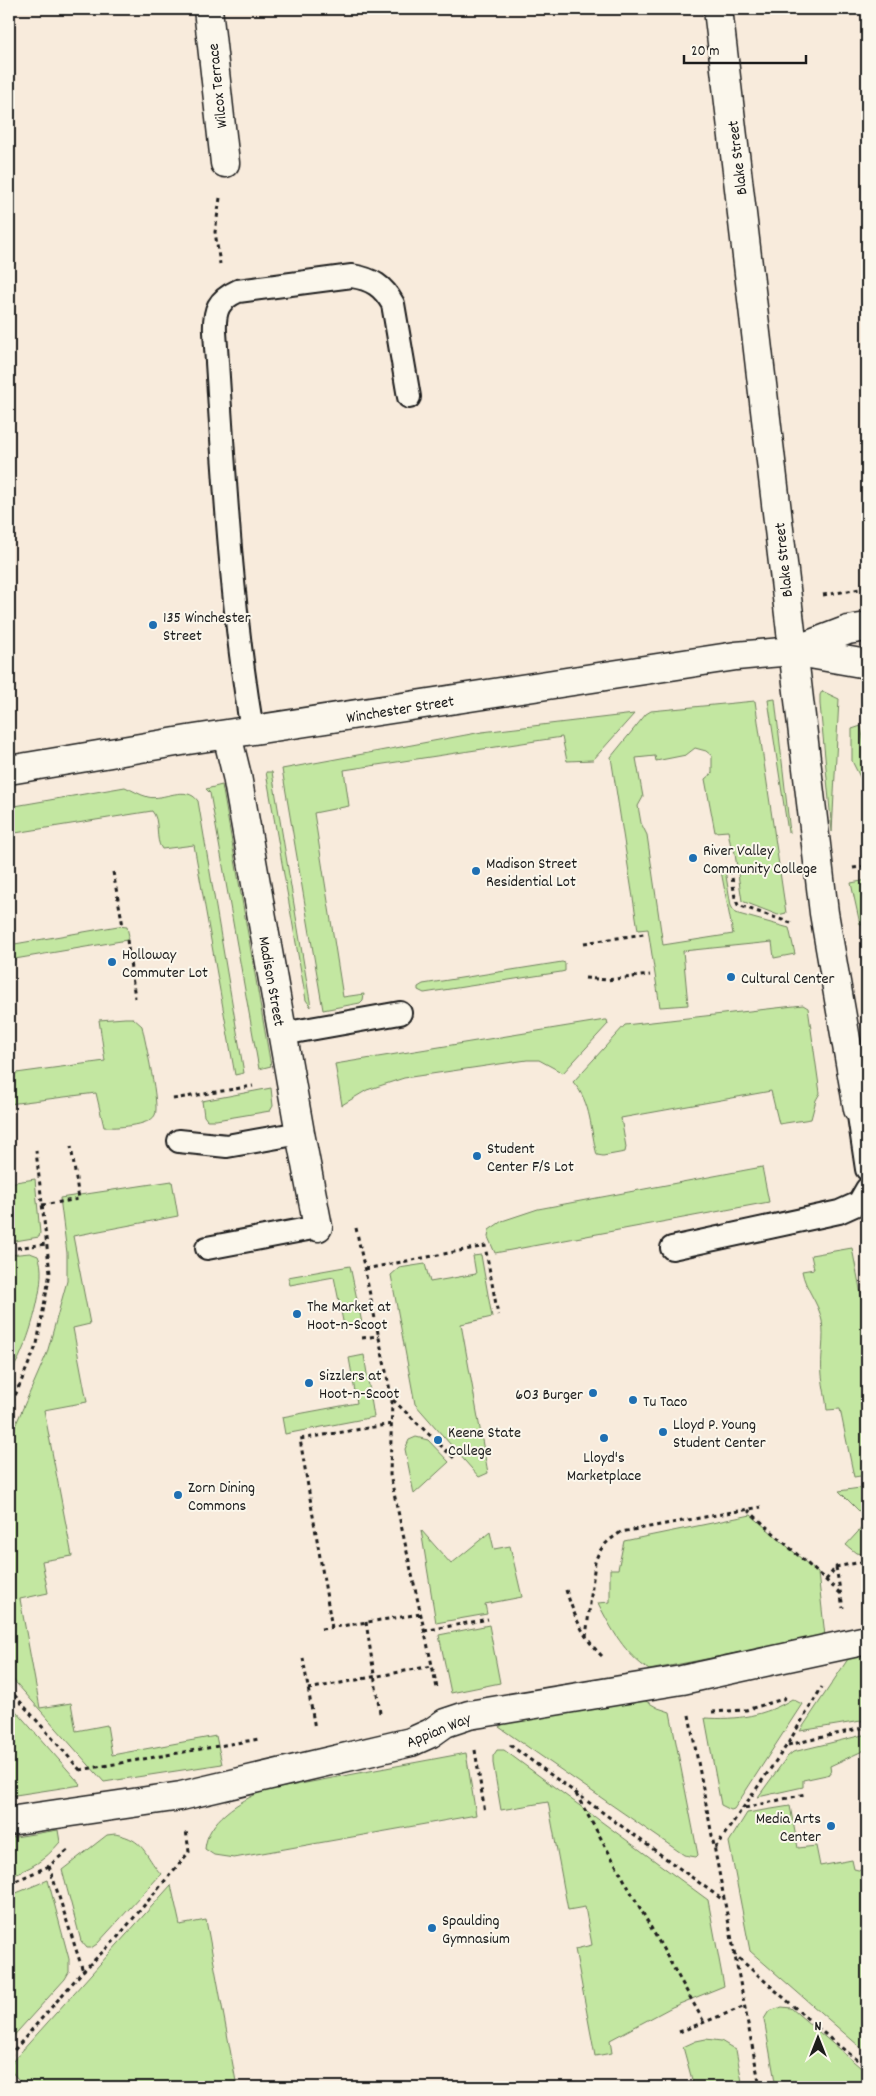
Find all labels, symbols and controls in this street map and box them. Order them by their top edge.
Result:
scale bar [684,32,806,64]
text: 20 m [691,41,719,63]
street label: Wilcox Terrace [203,42,234,129]
street label: Blake Street [722,119,754,196]
street label: Blake Street [769,521,800,598]
place label: 135 Winchester Street [163,607,251,648]
marker: 135 Winchester Street [147,619,159,631]
street label: Winchester Street [345,691,456,730]
place label: River Valley Community College [703,840,817,881]
marker: River Valley Community College [687,852,699,864]
place label: Madison Street Residential Lot [486,853,577,894]
marker: Madison Street Residential Lot [470,865,482,877]
street label: Madison Street [251,935,290,1028]
place label: Holloway Commuter Lot [122,944,208,985]
marker: Holloway Commuter Lot [106,956,118,968]
place label: Cultural Center [741,968,835,991]
marker: Cultural Center [725,971,737,983]
place label: Student Center F/S Lot [487,1138,574,1179]
marker: Student Center F/S Lot [471,1150,483,1162]
place label: The Market at Hoot-n-Scoot [307,1296,391,1337]
marker: The Market at Hoot-n-Scoot [291,1308,303,1320]
place label: Sizzlers at Hoot-n-Scoot [319,1365,399,1406]
marker: Sizzlers at Hoot-n-Scoot [303,1377,315,1389]
place label: 603 Burger [515,1384,583,1407]
marker: 603 Burger [587,1387,599,1399]
place label: Tu Taco [643,1391,687,1414]
marker: Tu Taco [627,1394,639,1406]
place label: Lloyd P. Young Student Center [673,1414,766,1455]
place label: Keene State College [448,1422,521,1463]
marker: Lloyd P. Young Student Center [657,1426,669,1438]
marker: Lloyd's Marketplace [598,1432,610,1444]
marker: Keene State College [432,1434,444,1446]
place label: Lloyd's Marketplace [567,1447,641,1488]
place label: Zorn Dining Commons [188,1477,255,1518]
marker: Zorn Dining Commons [172,1489,184,1501]
street label: Appian Way [403,1708,475,1755]
place label: Media Arts Center [756,1808,821,1849]
marker: Media Arts Center [825,1820,837,1832]
place label: Spaulding Gymnasium [442,1910,510,1951]
marker: Spaulding Gymnasium [426,1922,438,1934]
north arrow [794,2014,844,2064]
text: N [815,2017,822,2037]

